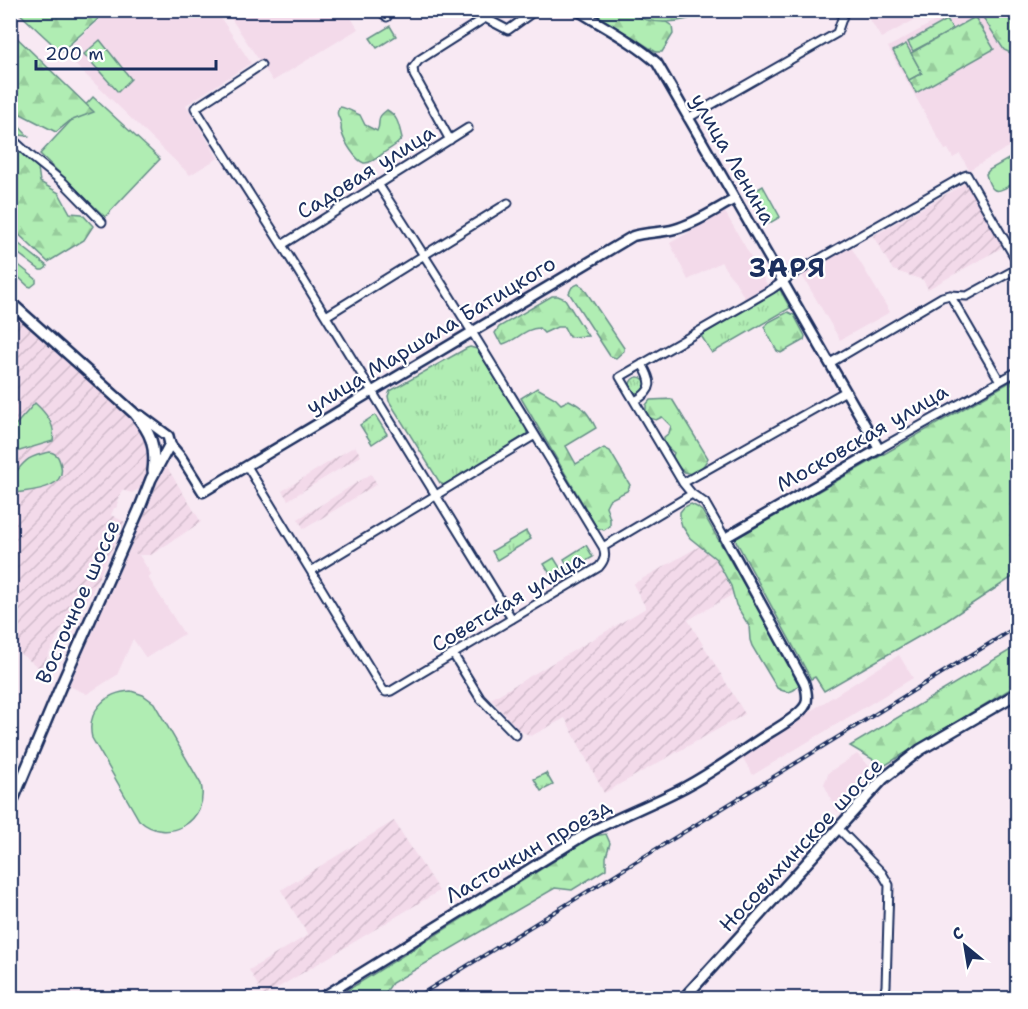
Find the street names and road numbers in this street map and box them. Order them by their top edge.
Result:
street label: улица Ленина [684,88,782,230]
street label: Садовая улица [292,118,440,226]
street label: улица Маршала Батицкого [301,249,561,421]
street label: Московская улица [771,377,953,499]
street label: Восточное шоссе [29,516,127,688]
street label: Советская улица [426,545,590,659]
street label: Носовихинское шоссе [713,752,889,938]
street label: Ласточкин проезд [440,792,616,910]

